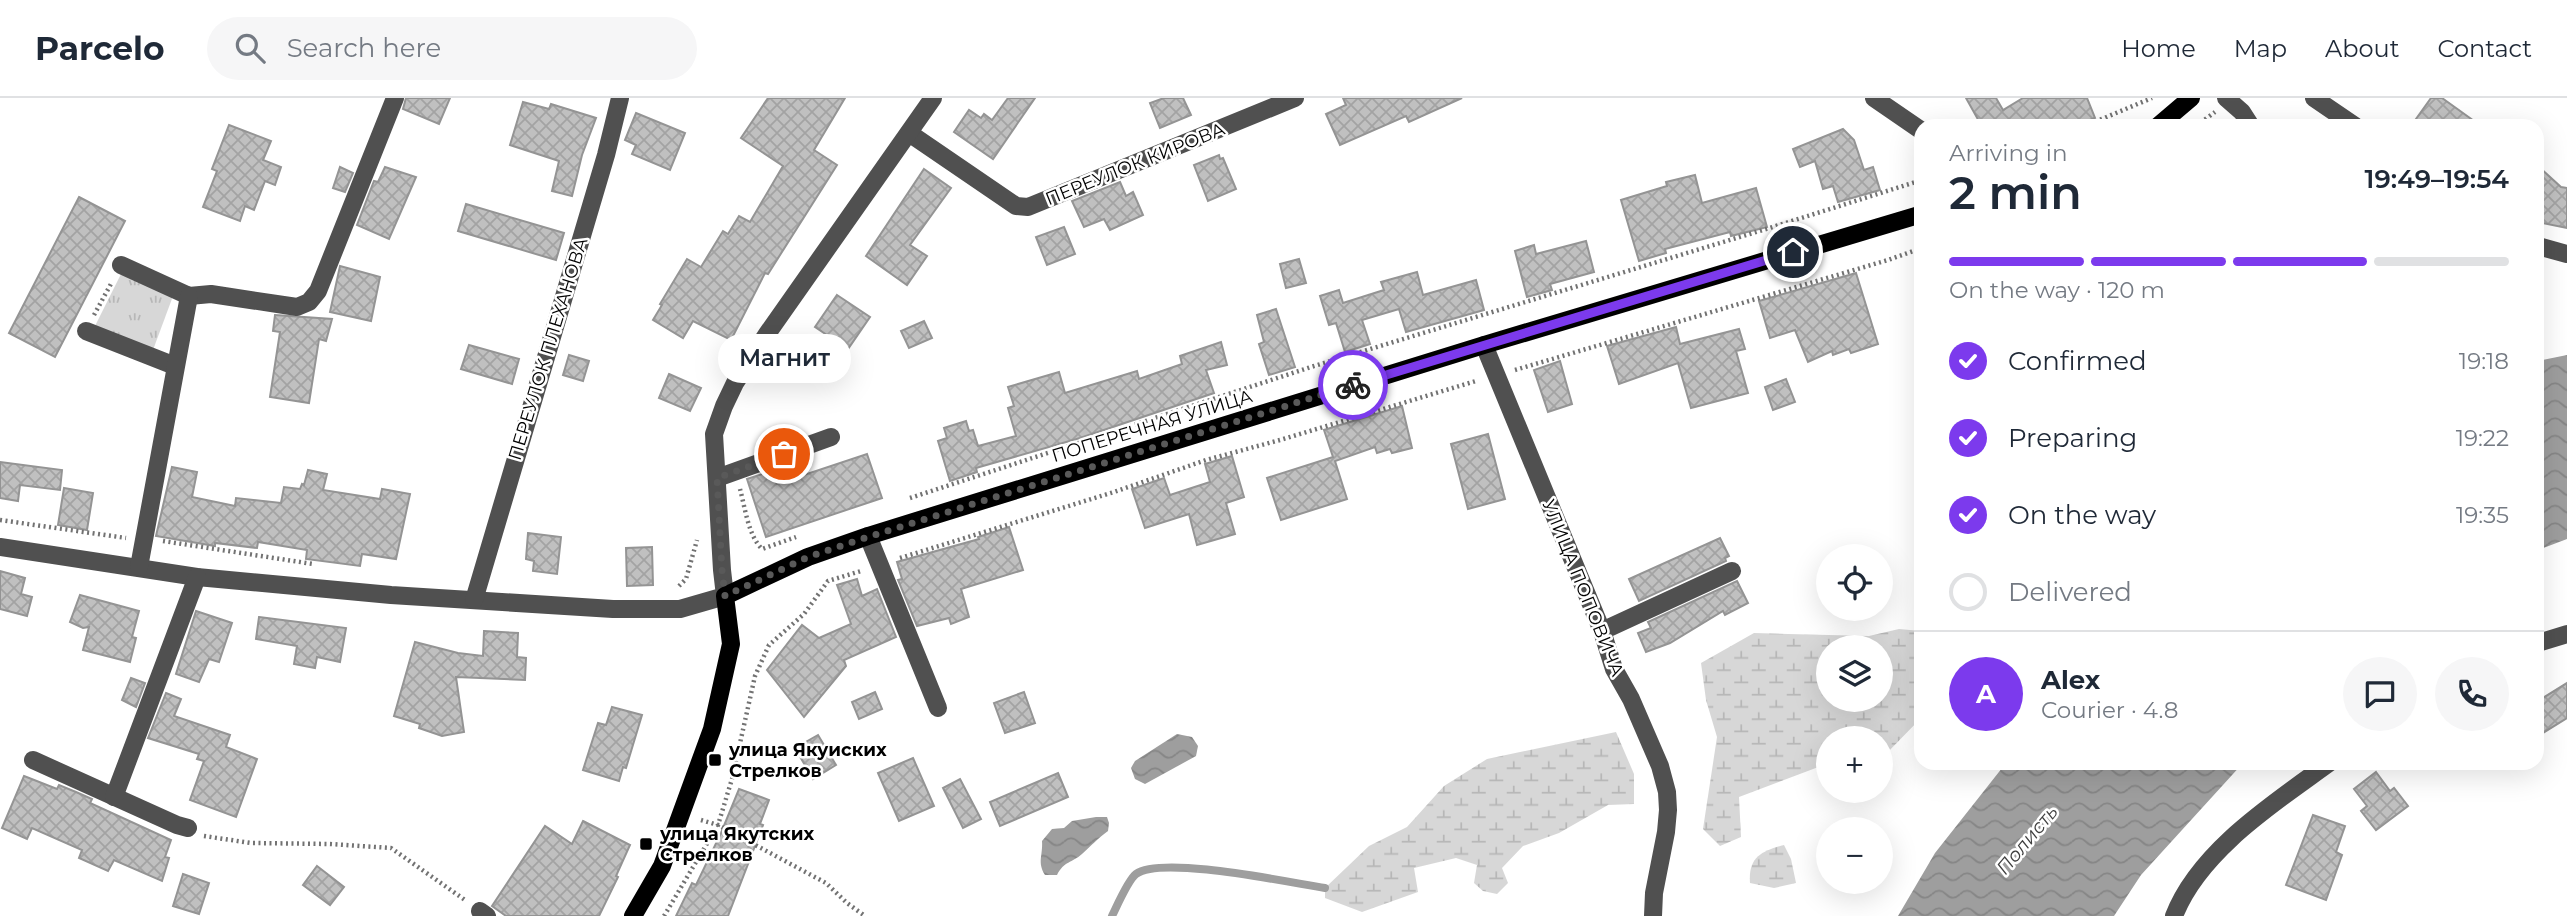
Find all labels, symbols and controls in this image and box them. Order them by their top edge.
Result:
search box [207,17,697,80]
text: Parcelo [35,28,165,68]
icon: search [231,29,269,67]
text: Search here [287,32,441,64]
text: Home [2121,34,2196,63]
text: Map [2234,34,2287,63]
text: About [2325,34,2399,63]
text: Contact [2437,34,2532,63]
street label: ПЕРЕУЛОК КИРОВА [1042,118,1229,210]
text: Arriving in [1949,139,2068,167]
text: 19:49–19:54 [2365,163,2509,195]
text: 2 min [1949,164,2082,221]
pin [1763,222,1823,282]
icon: home [1774,233,1812,271]
street label: ПЕРЕУЛОК ПЛЕХАНОВА [504,234,593,463]
text: On the way · 120 m [1949,276,2165,304]
callout: Магнит [718,335,850,384]
icon: check [1949,342,1987,380]
text: Магнит [739,344,830,372]
text: Confirmed [2008,345,2147,377]
text: 19:18 [2459,347,2509,375]
courier [1318,350,1388,420]
icon: bike [1334,366,1372,404]
street label: ПОПЕРЕЧНАЯ УЛИЦА [1049,385,1256,467]
icon: check [1949,419,1987,457]
text: Preparing [2008,422,2137,454]
pin [754,424,814,484]
text: 19:22 [2456,424,2509,452]
icon: bag [765,435,803,473]
street label: УЛИЦА ПОПОВИЧА [1537,496,1629,680]
icon: check [1949,496,1987,534]
text: On the way [2008,499,2156,531]
text: 19:35 [2456,501,2509,529]
map controls [1816,544,1893,894]
button: locate [1816,544,1893,621]
text: Delivered [2008,576,2132,608]
button: layers [1816,635,1893,712]
button: chat [2343,657,2417,731]
button: phone [2435,657,2509,731]
text: Alex [2041,664,2100,696]
text: A [1976,678,1996,710]
text: Courier · 4.8 [2041,696,2178,724]
button: + [1816,726,1893,803]
place label: улица Якуиских Стрелков [728,739,887,782]
marker: улица Якуиских Стрелков [707,752,723,768]
water label: Полисть [1991,801,2063,879]
button: − [1816,817,1893,894]
place label: улица Якутских Стрелков [659,823,815,866]
marker: улица Якутских Стрелков [638,836,654,852]

